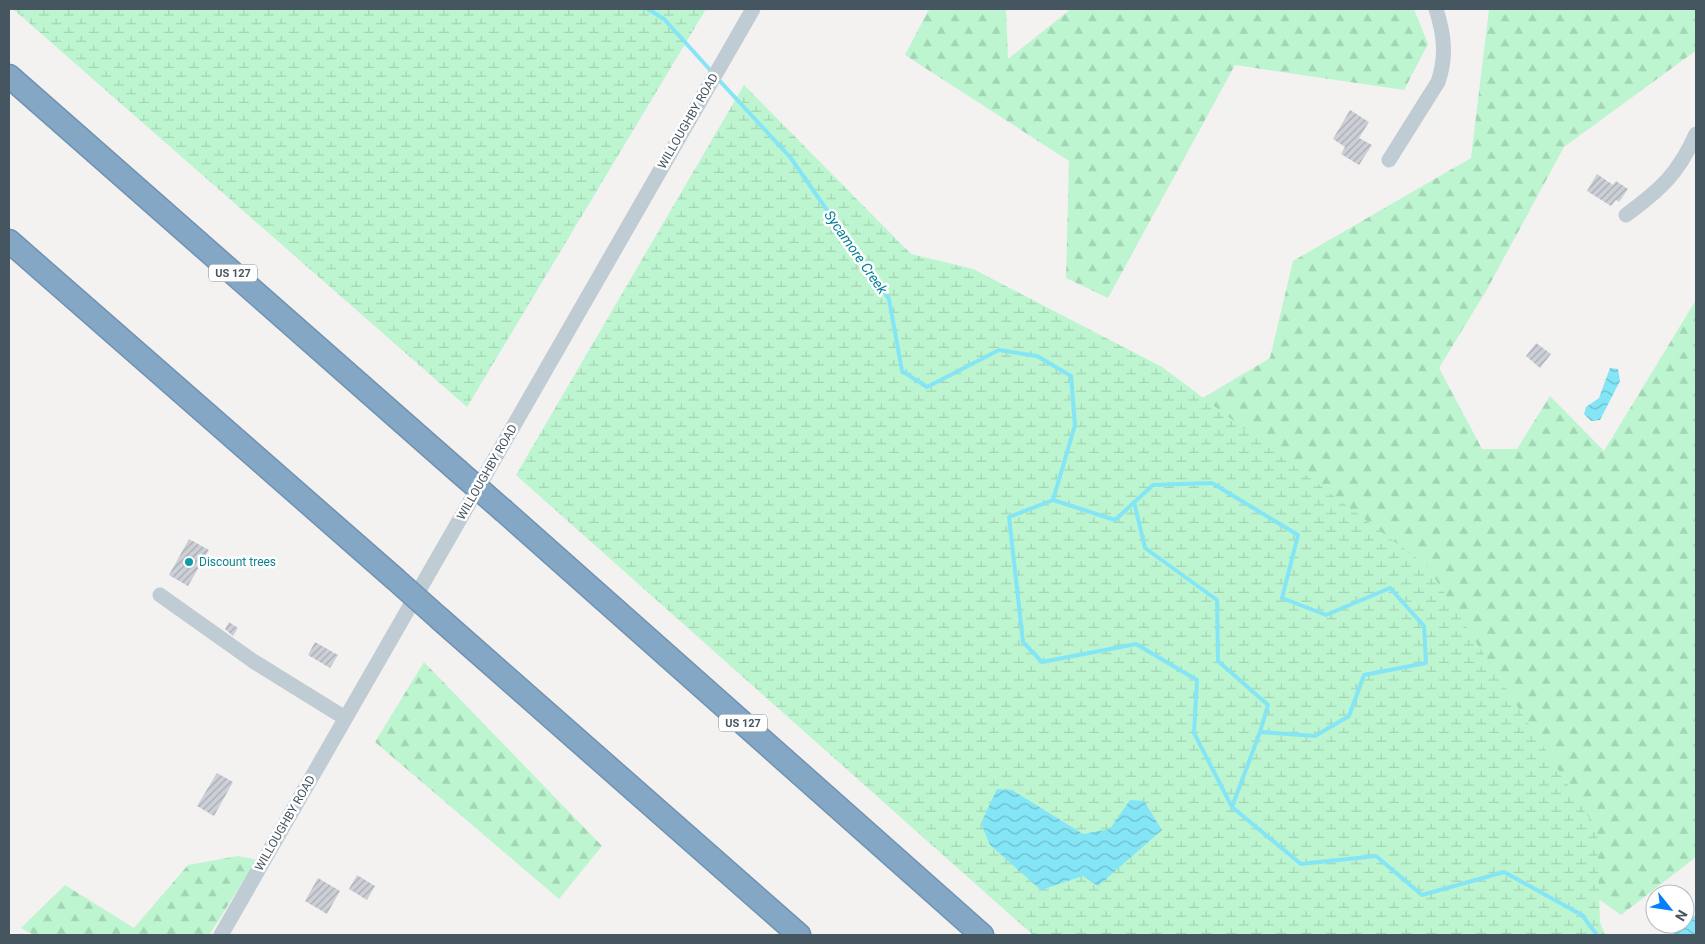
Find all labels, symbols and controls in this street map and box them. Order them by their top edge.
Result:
street label: WILLOUGHBY ROAD [655,71,721,171]
water label: Sycamore Creek [821,207,891,298]
road number: US 127 [209,264,257,282]
street label: WILLOUGHBY ROAD [454,422,520,522]
place label: Discount trees [199,555,276,569]
marker: Discount trees [183,556,195,568]
road number: US 127 [719,714,767,731]
street label: WILLOUGHBY ROAD [252,773,318,873]
north arrow [1645,884,1695,934]
text: N [1672,907,1691,924]

